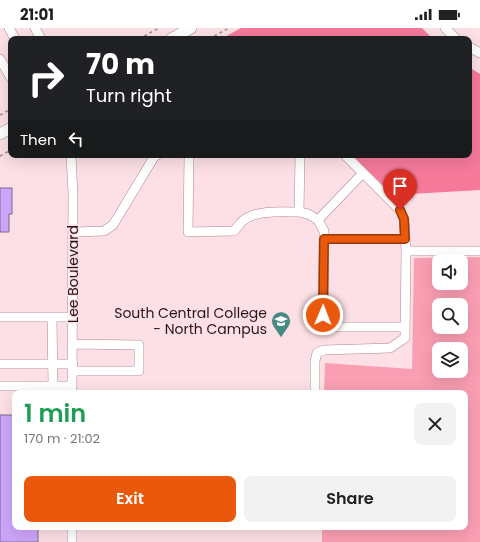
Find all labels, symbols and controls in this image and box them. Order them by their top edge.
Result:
text: 21:01 [20,4,54,25]
text: 70 m [86,45,155,84]
icon: right [20,52,72,104]
text: Turn right [86,83,172,108]
icon: left [65,128,87,150]
text: Then [20,129,57,150]
pin [383,169,417,210]
icon: arrive [389,175,411,197]
street label: Lee Boulevard [63,225,83,323]
map controls [432,254,468,378]
button: sound [432,254,468,290]
position arrow [302,294,344,336]
button: search [432,298,468,334]
place label: South Central College - North Campus [114,303,267,339]
school or university icon: South Central College - North Campus [270,310,292,338]
button: layers [432,342,468,378]
text: 1 min [24,397,86,430]
button: close [414,403,456,445]
text: 170 m · 21:02 [24,429,100,448]
button: Exit [24,476,236,522]
button: Share [244,476,456,522]

